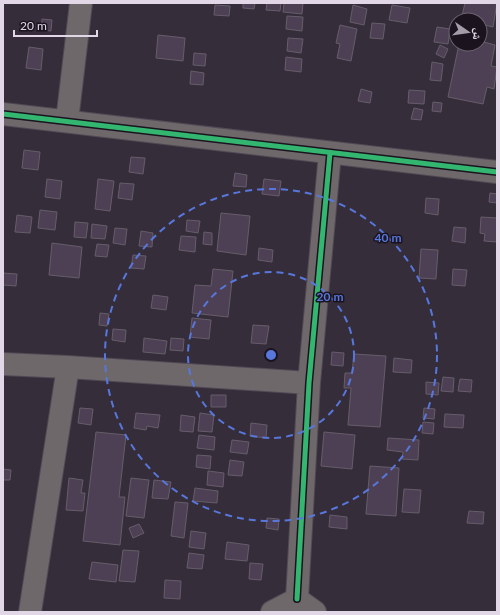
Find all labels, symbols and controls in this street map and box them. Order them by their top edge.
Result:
scale bar [14,12,97,38]
north arrow [448,12,488,52]
text: 20 m [20,18,47,33]
text: ش [469,27,486,42]
text: 40 m [375,230,401,245]
text: 20 m [317,289,343,304]
centre of rings [264,348,278,362]

